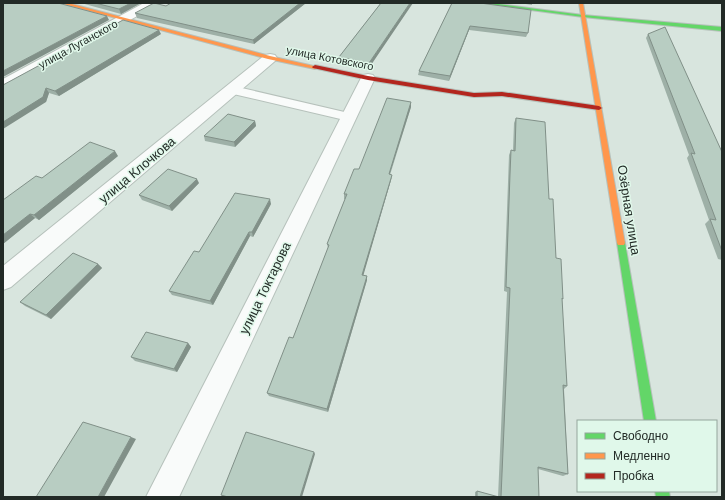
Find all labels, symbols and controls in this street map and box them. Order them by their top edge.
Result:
street label: улица Луганского [36,16,120,72]
street label: улица Котовского [285,43,375,73]
street label: улица Клочкова [95,132,180,207]
street label: Озёрная улица [613,164,645,257]
street label: улица Токтарова [235,238,295,337]
legend [577,420,717,492]
text: Свободно [613,428,668,444]
text: Медленно [613,448,670,464]
text: Пробка [613,468,654,484]

